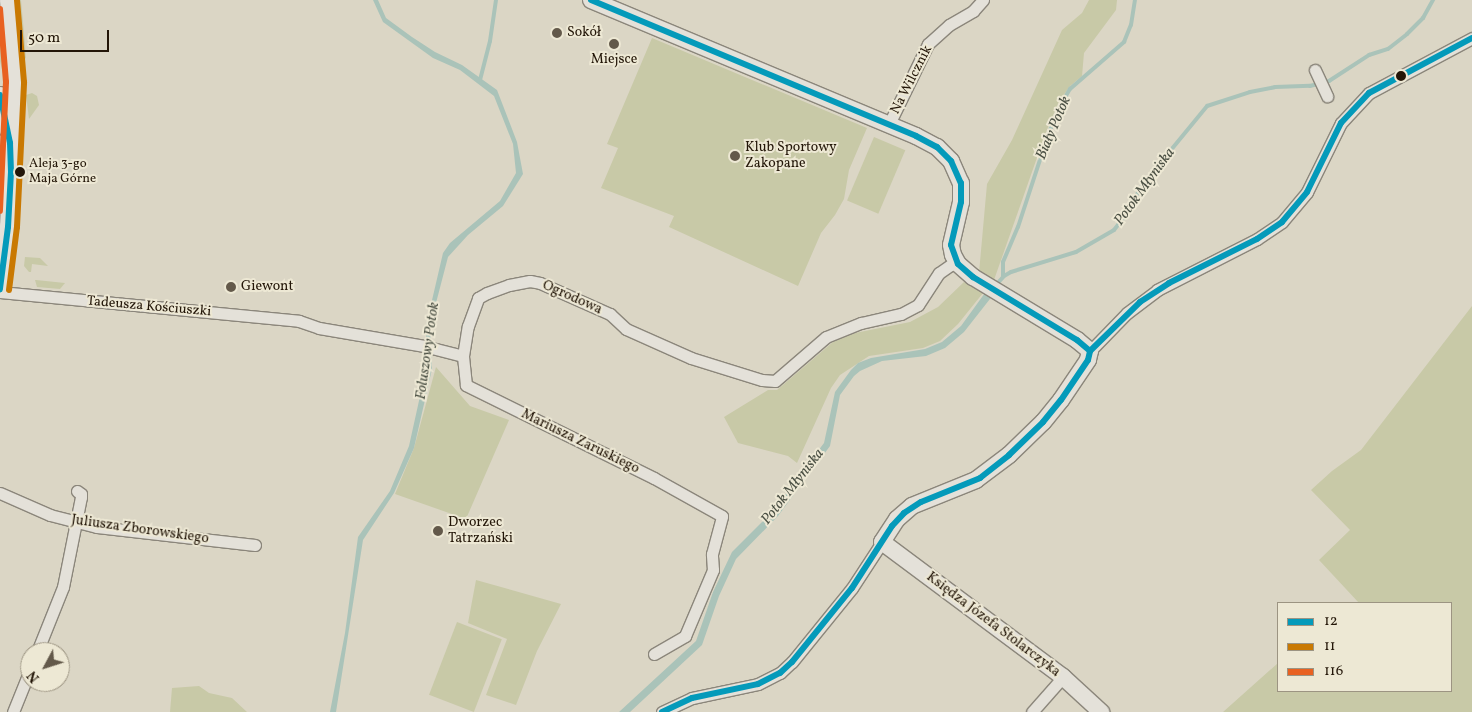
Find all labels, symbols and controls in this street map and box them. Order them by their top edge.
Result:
scale bar [22,20,111,52]
place label: Sokół [567,25,601,41]
marker: Sokół [551,27,563,39]
text: 50 m [28,28,60,49]
marker: Miejsce [608,38,620,50]
street label: Na Wilcznik [887,42,937,118]
place label: Miejsce [591,52,637,68]
unlabelled marker [1396,71,1406,81]
water label: Biały Potok [1033,94,1075,162]
place label: Klub Sportowy Zakopane [745,140,837,172]
water label: Potok Młyniska [1111,145,1179,229]
marker: Klub Sportowy Zakopane [729,150,741,162]
place label: Aleja 3-go Maja Górne [29,157,96,188]
marker: Aleja 3-go Maja Górne [15,167,25,177]
street label: Ogrodowa [539,277,605,319]
place label: Giewont [241,279,293,295]
marker: Giewont [225,281,237,293]
street label: Tadeusza Kościuszki [86,293,212,321]
water label: Foluszowy Potok [412,301,444,401]
street label: Mariusza Zaruskiego [518,406,642,478]
water label: Potok Młyniska [758,445,828,529]
street label: Juliusza Zborowskiego [70,512,210,548]
place label: Dworzec Tatrzański [448,515,513,548]
marker: Dworzec Tatrzański [432,525,444,537]
street label: Księdza Józefa Stolarczyka [923,569,1063,681]
legend [1277,602,1452,692]
text: 12 [1324,611,1338,632]
text: 11 [1324,636,1336,657]
north arrow [20,642,70,692]
text: 116 [1324,661,1343,682]
text: N [23,666,44,686]

